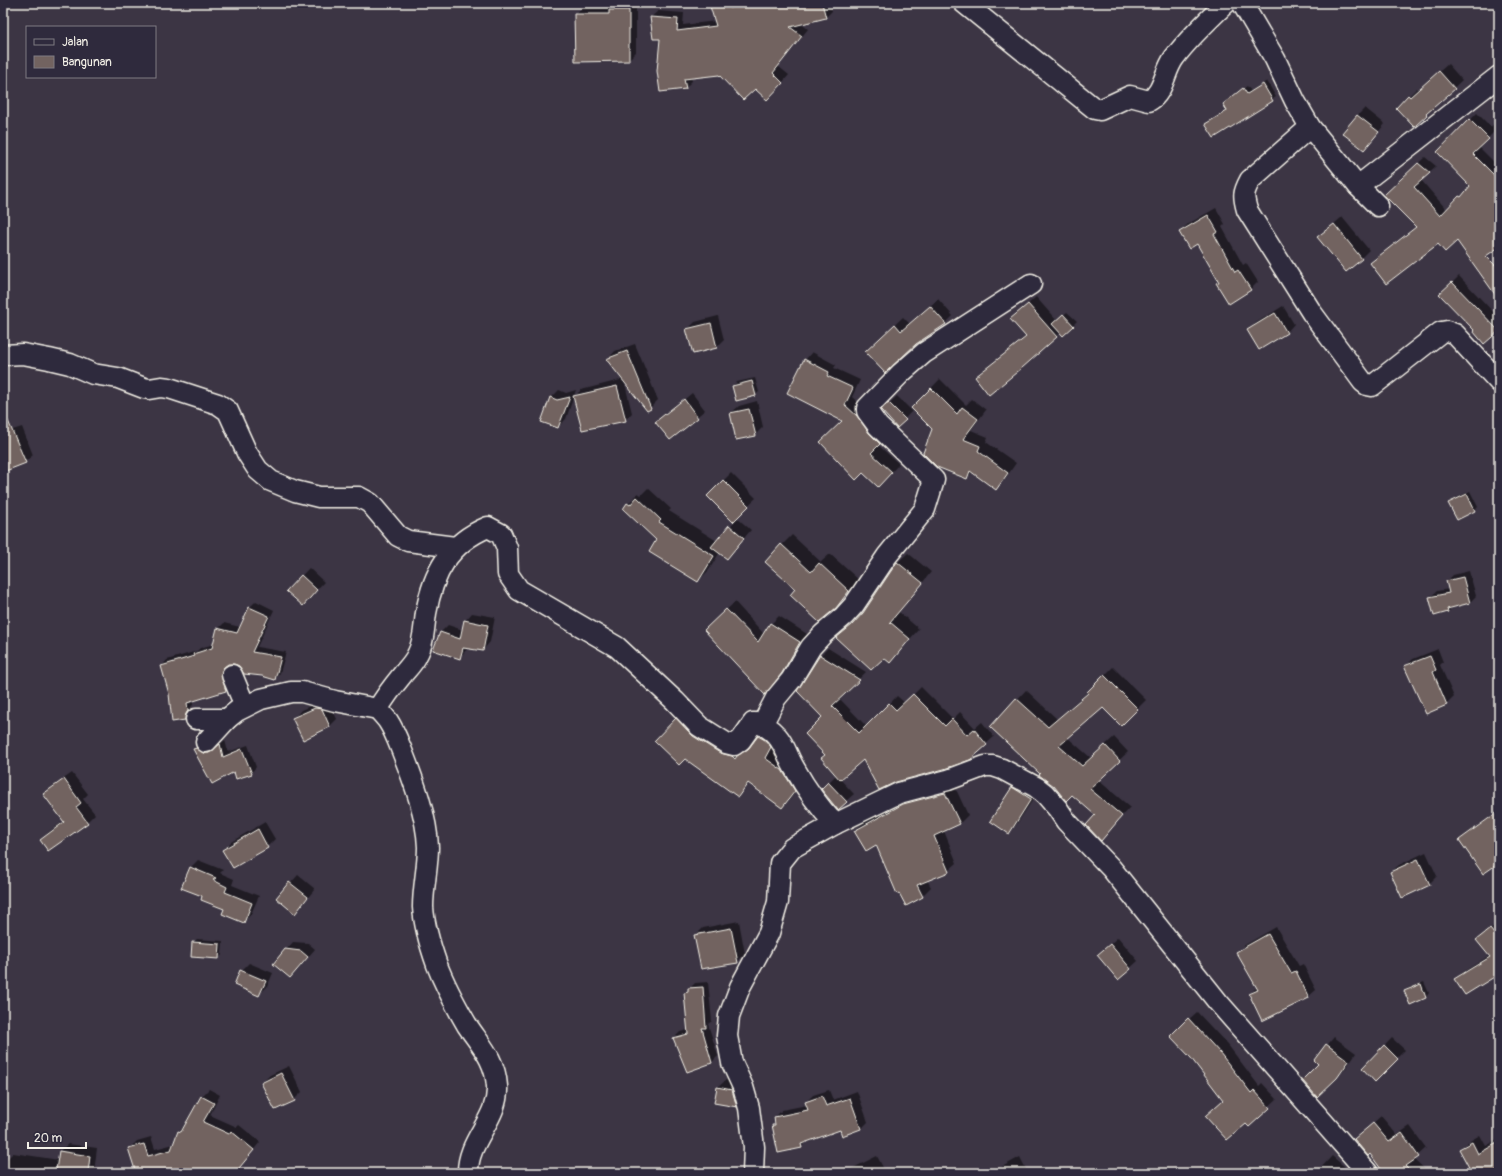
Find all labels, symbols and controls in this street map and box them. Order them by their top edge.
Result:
legend [26,26,156,78]
text: Jalan [62,35,88,50]
text: Bangunan [62,55,112,70]
scale bar [28,1124,86,1150]
text: 20 m [34,1131,63,1146]

